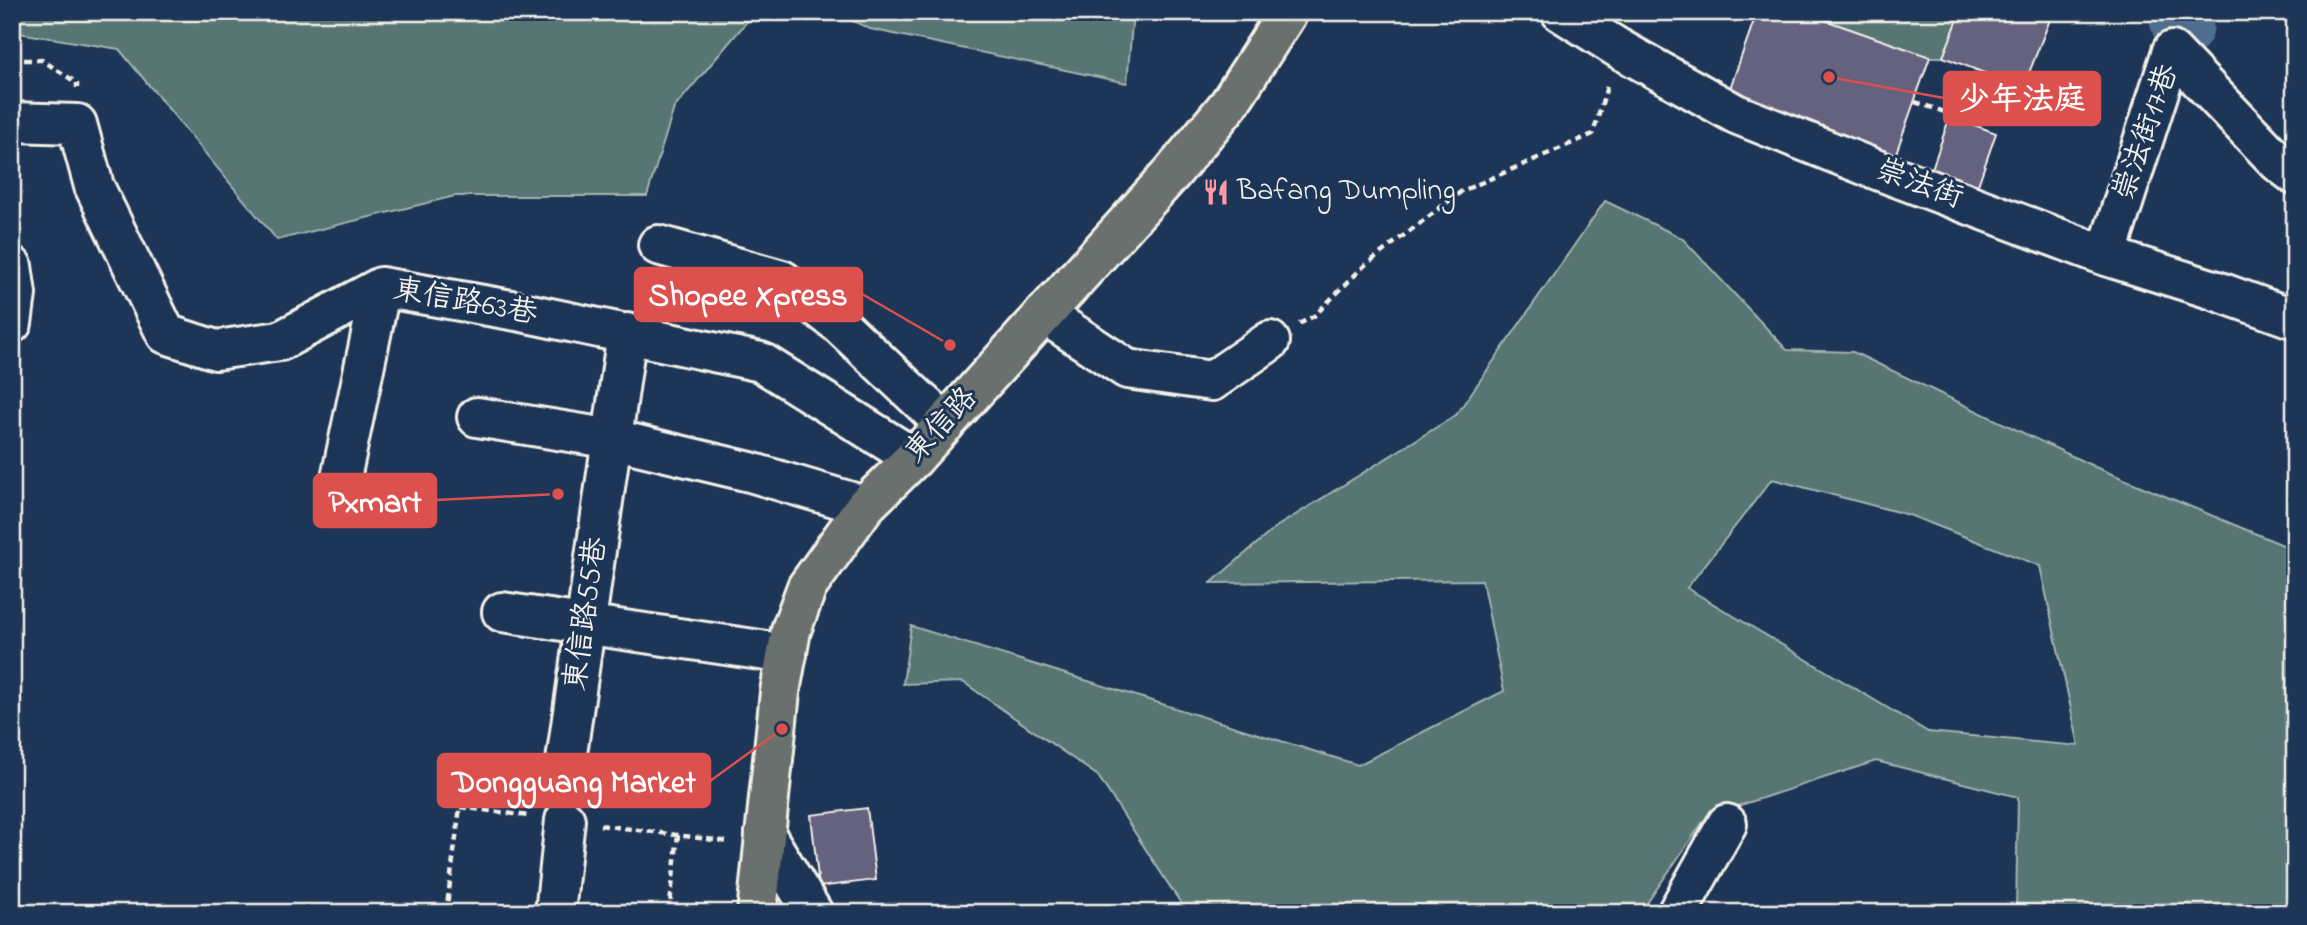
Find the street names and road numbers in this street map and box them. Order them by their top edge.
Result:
street label: 崇法街17巷 [2103,59,2191,207]
street label: 崇法街 [1869,149,1969,221]
street label: 東信路63巷 [389,269,541,337]
street label: 東信路 [895,378,989,474]
street label: 東信路55巷 [554,535,620,693]

